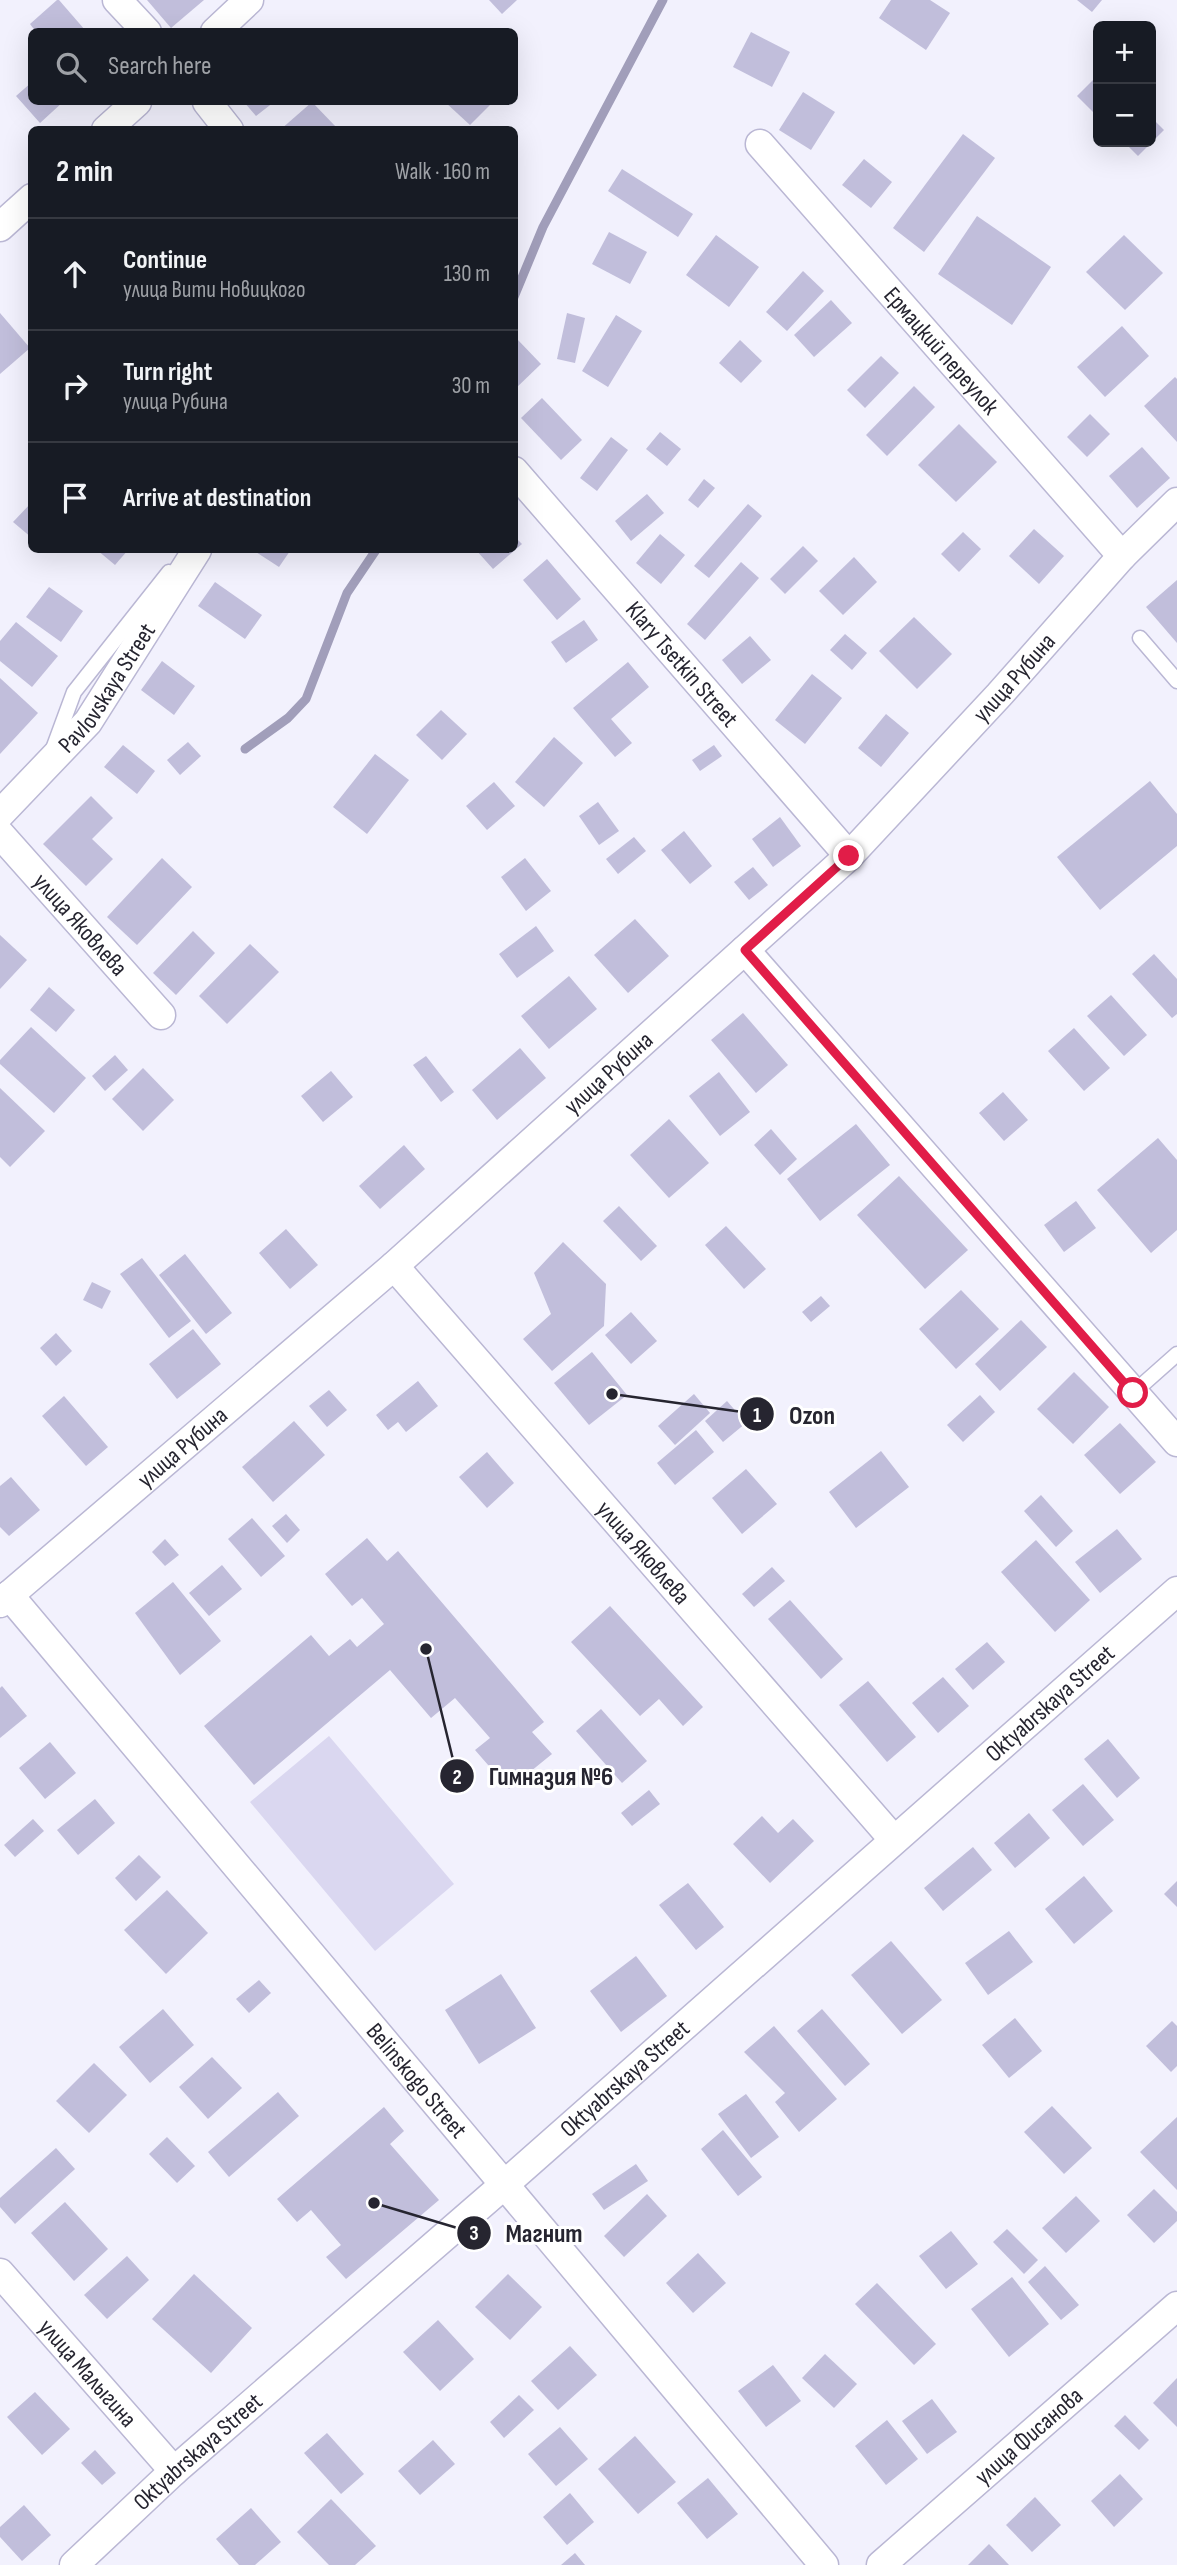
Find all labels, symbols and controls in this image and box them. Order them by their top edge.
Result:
map controls [1093,21,1156,147]
button: + [1093,21,1156,84]
search box [28,28,518,105]
icon: search [52,48,90,86]
text: Search here [108,51,211,82]
button: − [1093,84,1156,147]
text: 2 min [56,154,113,190]
text: Walk · 160 m [395,158,490,186]
text: Continue [123,245,207,276]
icon: ahead [56,255,94,293]
text: 130 m [444,260,490,288]
text: улица Вити Новицкого [123,276,305,304]
street label: Ермацкий переулок [878,281,1006,421]
text: Turn right [123,357,212,388]
icon: right [56,367,94,405]
text: 30 m [452,372,490,400]
text: улица Рубина [123,388,228,416]
icon: arrive [56,479,94,517]
text: Arrive at destination [123,483,311,514]
street label: Klary Tsetkin Street [620,595,745,733]
street label: Pavlovskaya Street [52,618,161,759]
street label: улица Рубина [967,627,1061,728]
route end [833,840,864,871]
street label: улица Яковлева [27,867,134,982]
street label: улица Рубина [558,1025,659,1120]
route start [1117,1377,1148,1408]
callout: Ozon [740,1391,849,1438]
street label: улица Рубина [131,1400,233,1494]
text: Ozon [789,1401,835,1432]
text: 1 [753,1403,761,1428]
street label: улица Яковлева [591,1495,697,1610]
street label: Oktyabrskaya Street [979,1639,1120,1768]
callout: Гимназия №6 [440,1753,627,1800]
text: Гимназия №6 [489,1762,613,1793]
text: 2 [452,1765,462,1790]
street label: Oktyabrskaya Street [554,2014,695,2143]
street label: Belinskogo Street [360,2017,473,2144]
callout: Магнит [456,2210,596,2257]
text: Магнит [505,2219,583,2250]
text: 3 [469,2221,479,2246]
street label: улица Малыгина [33,2313,143,2433]
street label: улица Фисанова [969,2381,1088,2491]
street label: Oktyabrskaya Street [127,2387,268,2516]

